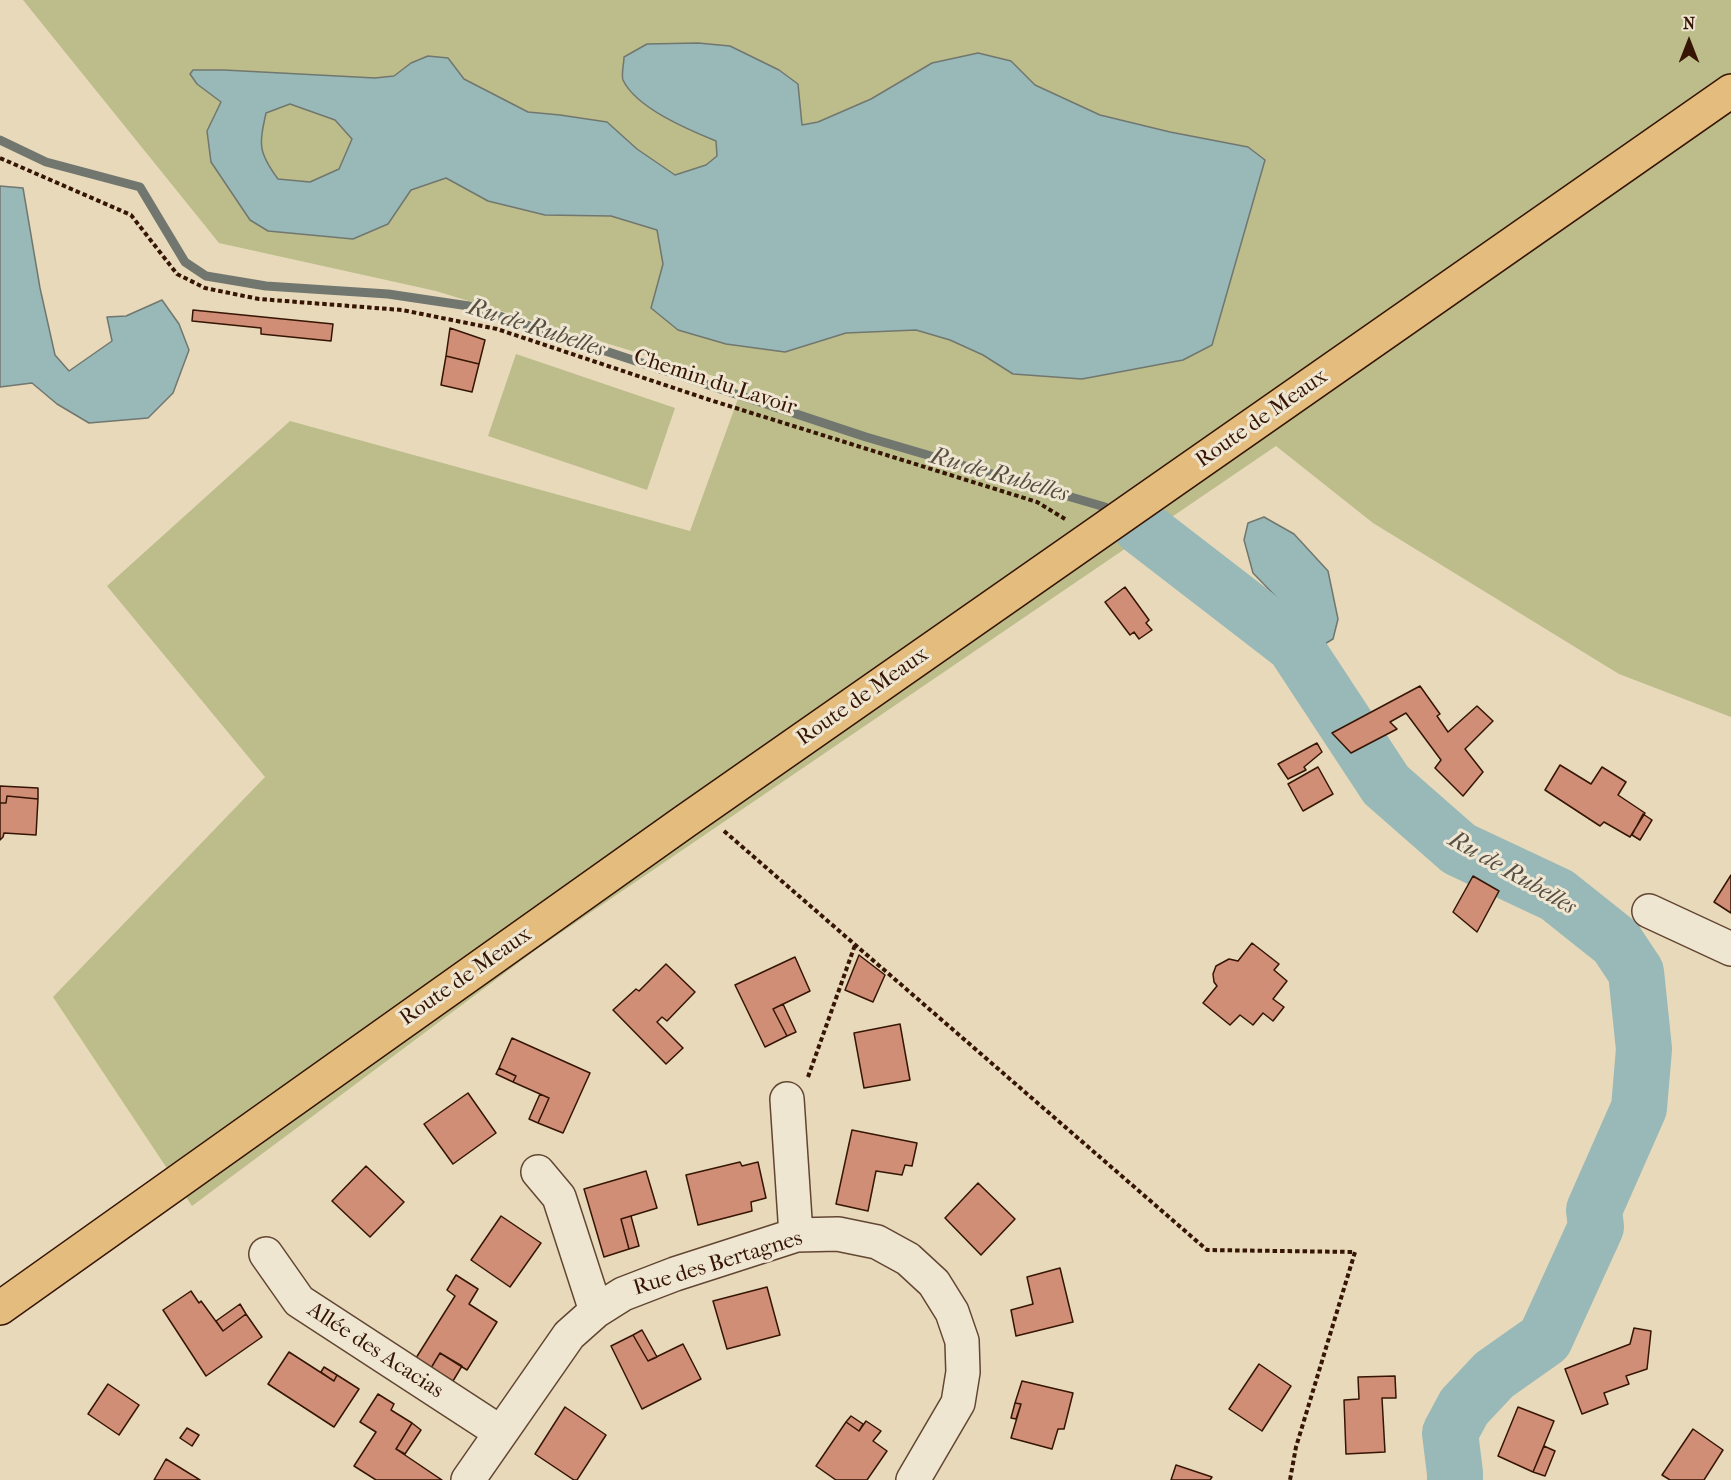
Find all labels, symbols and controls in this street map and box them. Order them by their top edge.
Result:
north arrow [1659,12,1719,72]
text: N [1683,14,1695,33]
water label: Ru de Rubelles [464,293,608,365]
street label: Chemin du Lavoir [630,344,800,422]
street label: Route de Meaux [1191,364,1333,474]
water label: Ru de Rubelles [927,443,1071,509]
street label: Route de Meaux [792,642,934,752]
water label: Ru de Rubelles [1443,826,1581,922]
street label: Route de Meaux [395,922,537,1032]
street label: Rue des Bertagnes [630,1226,806,1302]
street label: Allée des Acacias [302,1297,448,1405]

